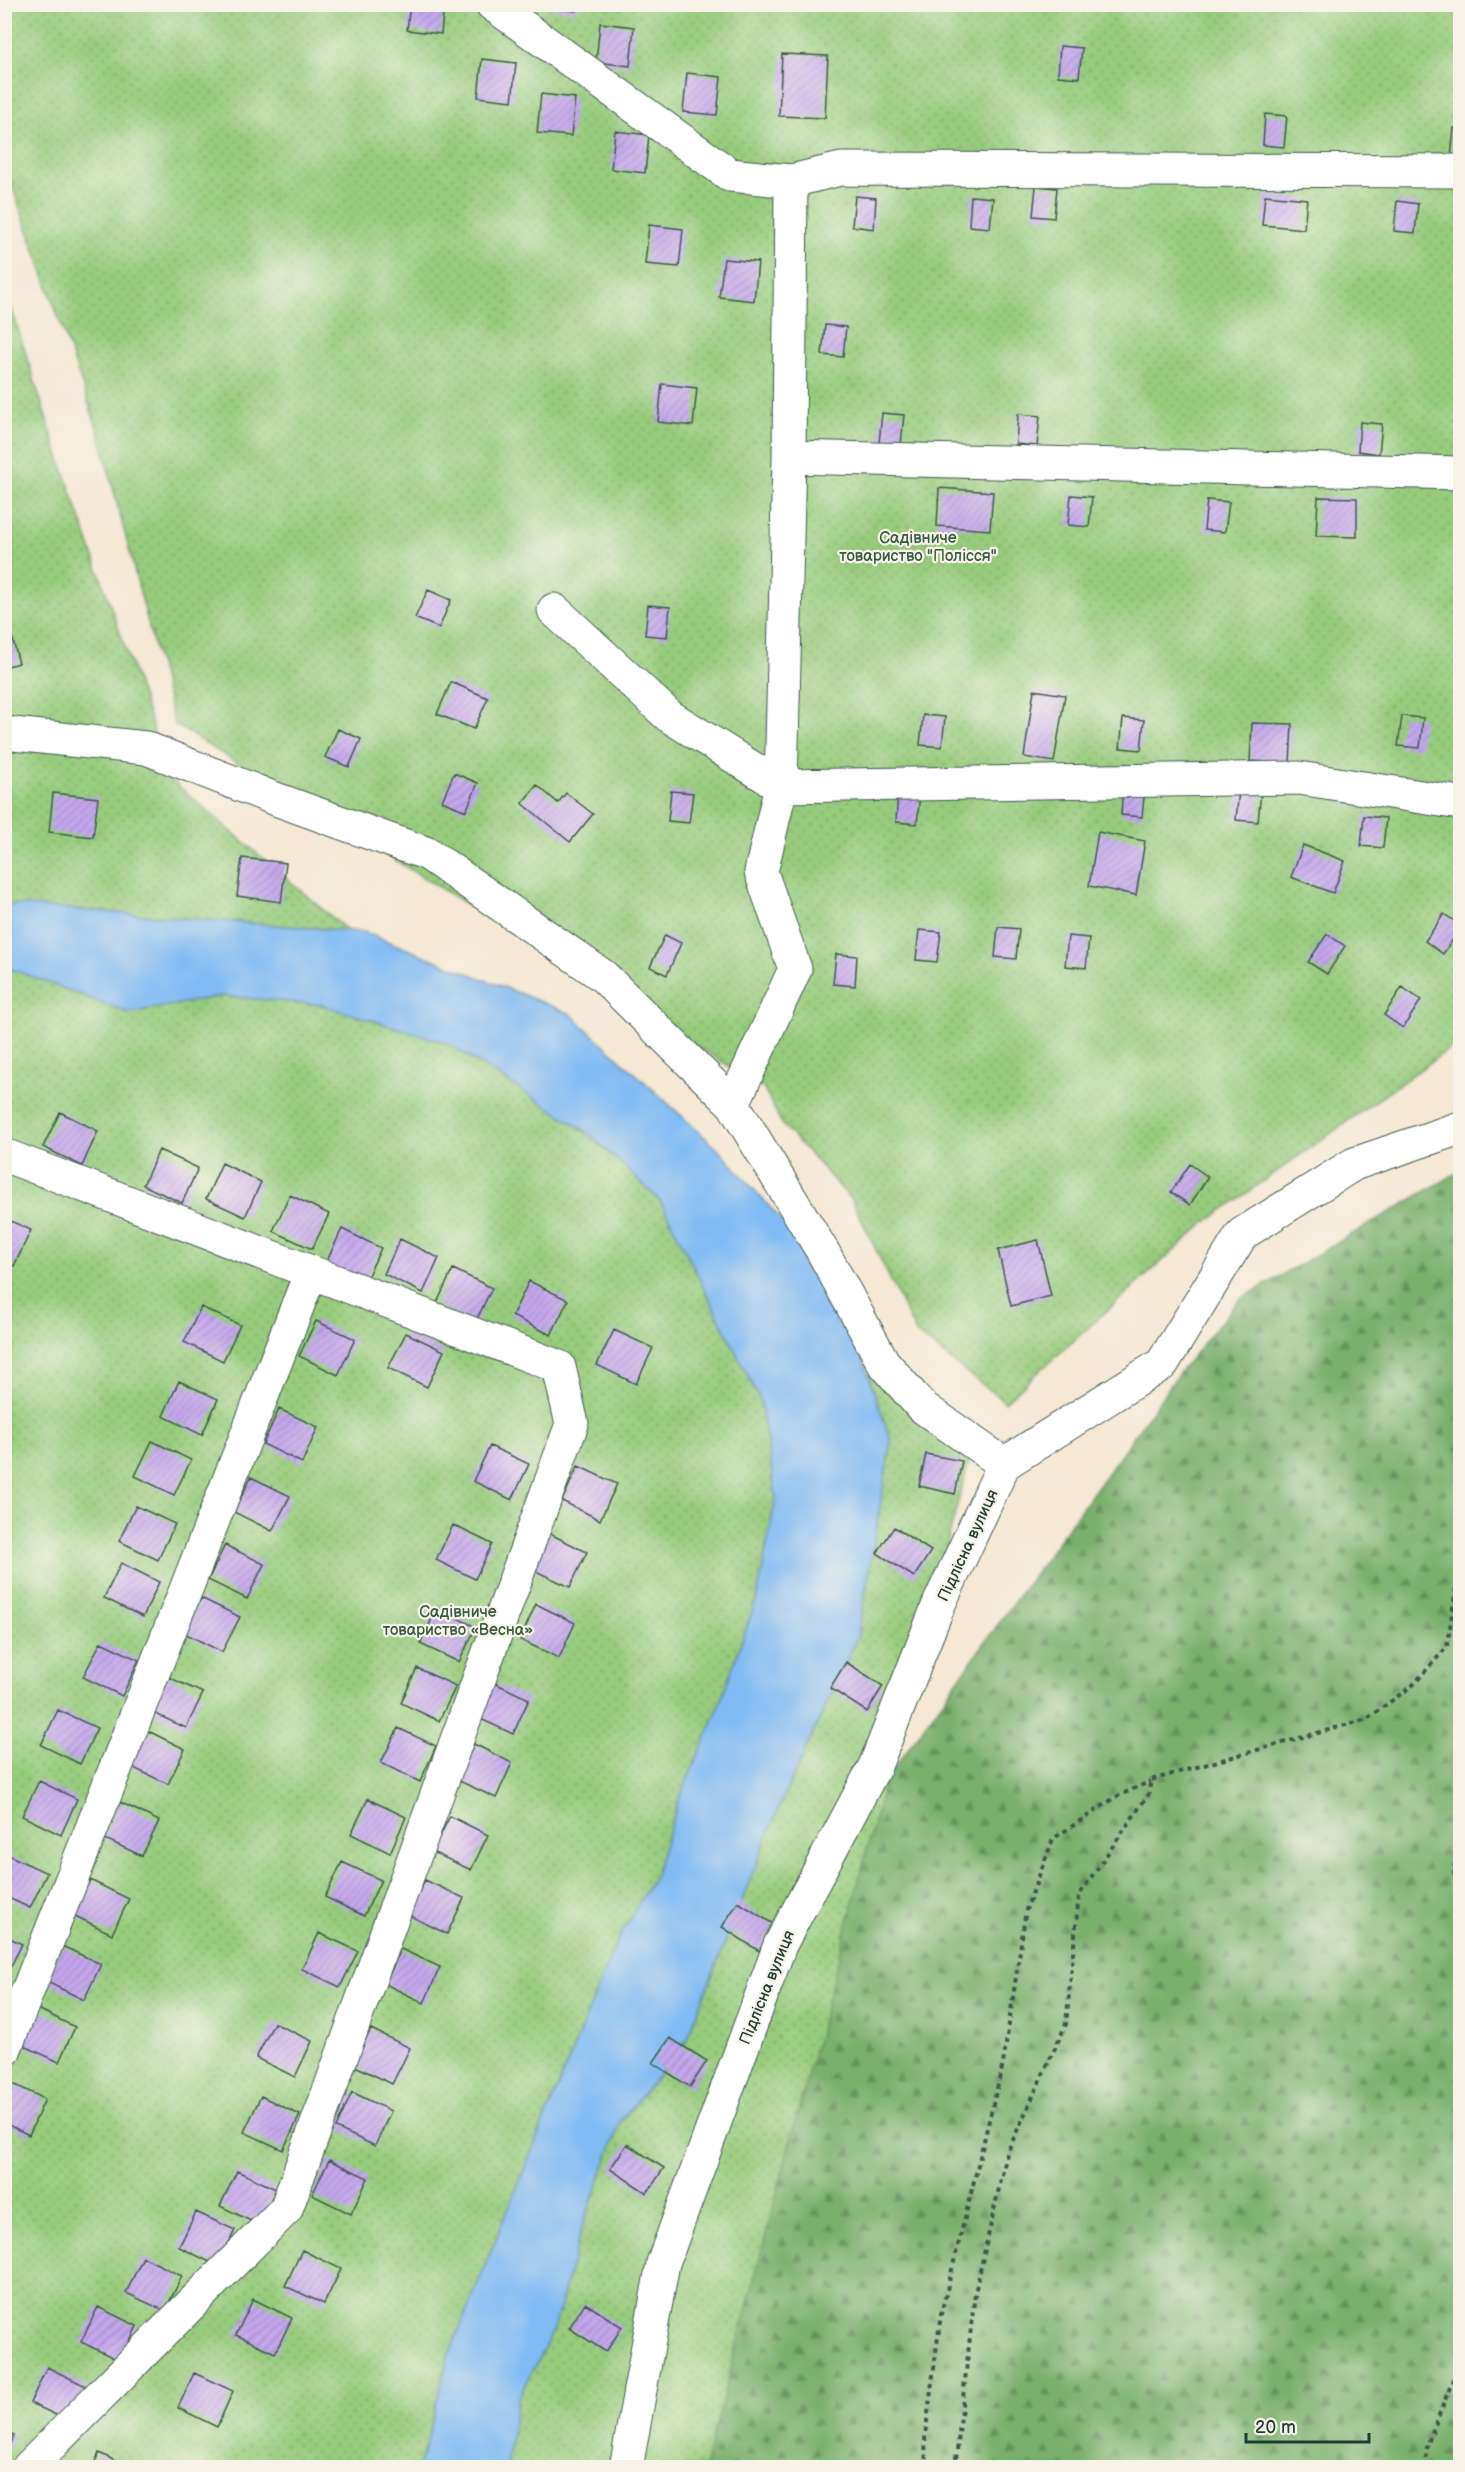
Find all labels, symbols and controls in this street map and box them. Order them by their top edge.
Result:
park label: Садівниче товариство "Полісся" [839,529,997,566]
street label: Підлісна вулиця [934,1486,1003,1605]
park label: Садівниче товариство «Весна» [383,1603,533,1640]
street label: Підлісна вулиця [736,1928,799,2047]
scale bar [1246,2406,1369,2444]
text: 20 m [1255,2417,1296,2438]

